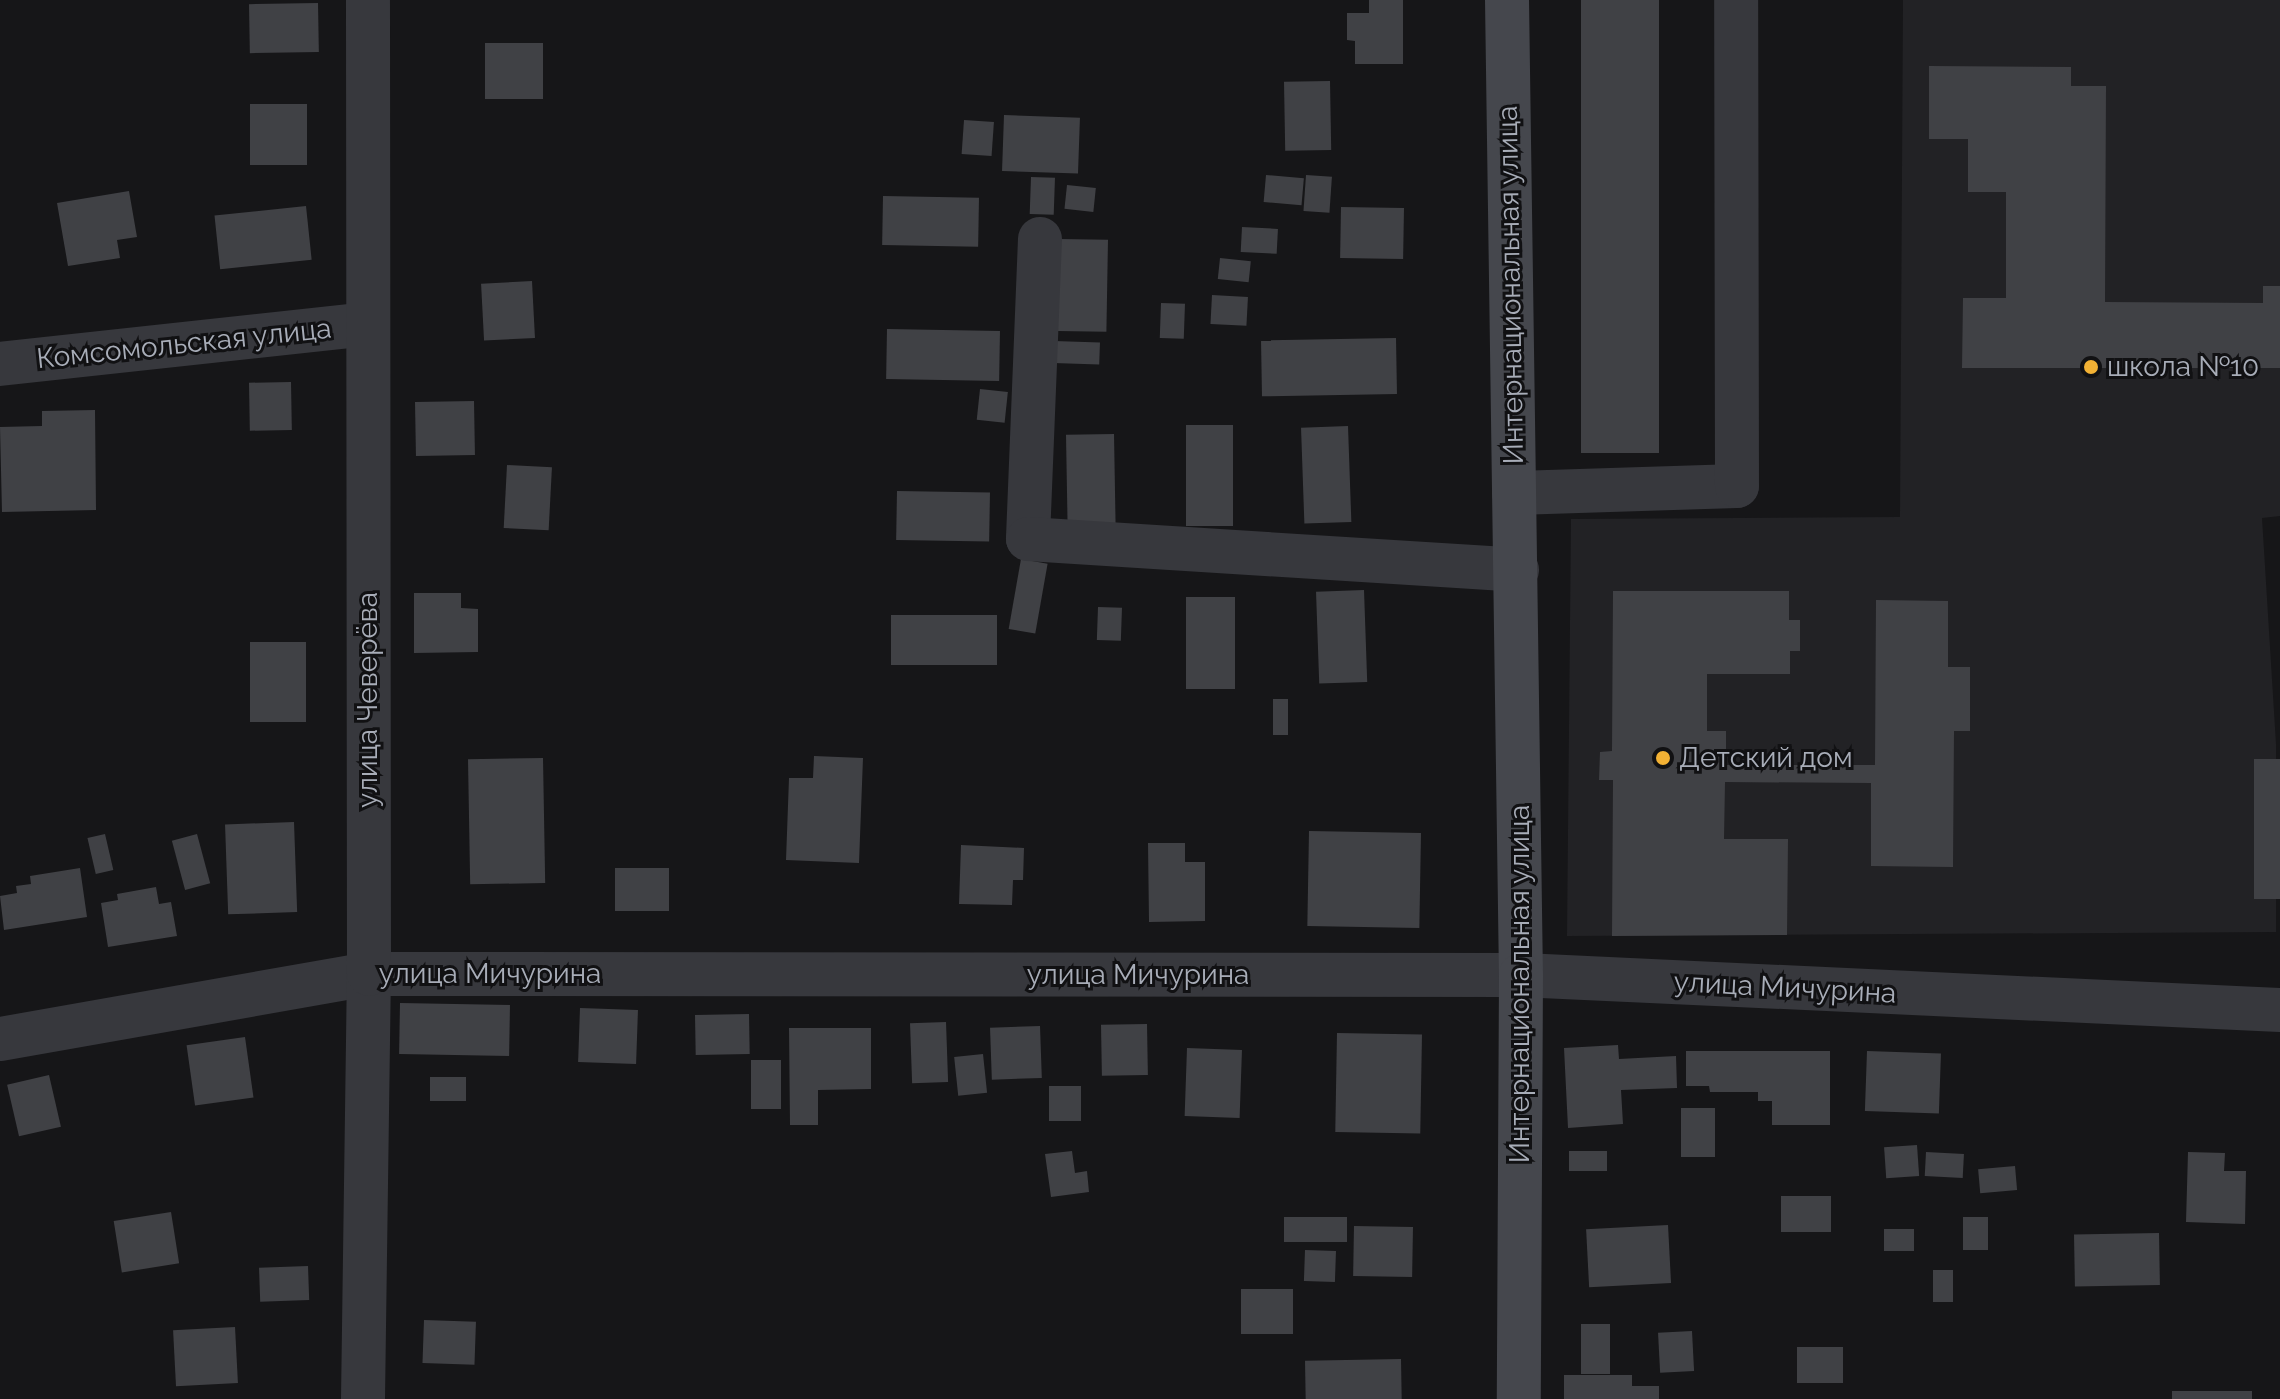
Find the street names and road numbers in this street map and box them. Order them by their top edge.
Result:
street label: Интернациональная улица [1491,105,1531,465]
street label: Комсомольская улица [35,312,333,376]
street label: улица Чеверёва [351,592,385,808]
street label: Интернациональная улица [1503,804,1537,1164]
street label: улица Мичурина [379,957,601,991]
street label: улица Мичурина [1027,958,1249,992]
street label: улица Мичурина [1673,965,1897,1011]

